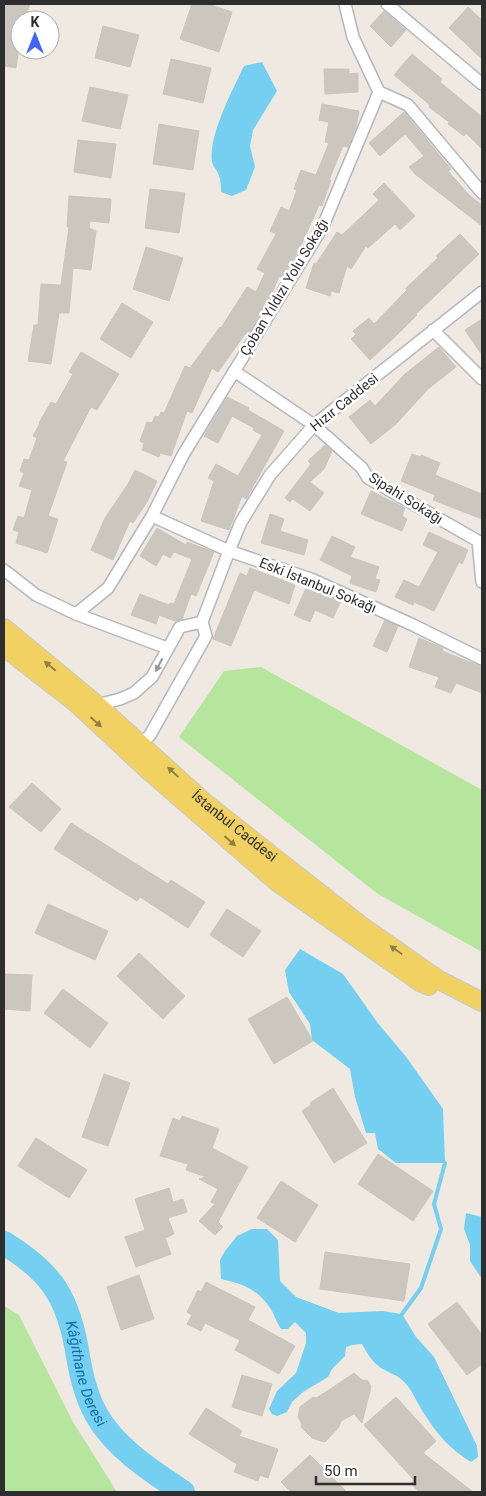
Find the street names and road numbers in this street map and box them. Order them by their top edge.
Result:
street label: Çoban Yıldızı Yolu Sokağı [237,216,331,358]
street label: Hızır Caddesi [307,370,381,434]
street label: Sipahi Sokağı [366,469,446,527]
street label: Eski İstanbul Sokağı [257,554,379,616]
street label: İstanbul Caddesi [189,787,280,865]

